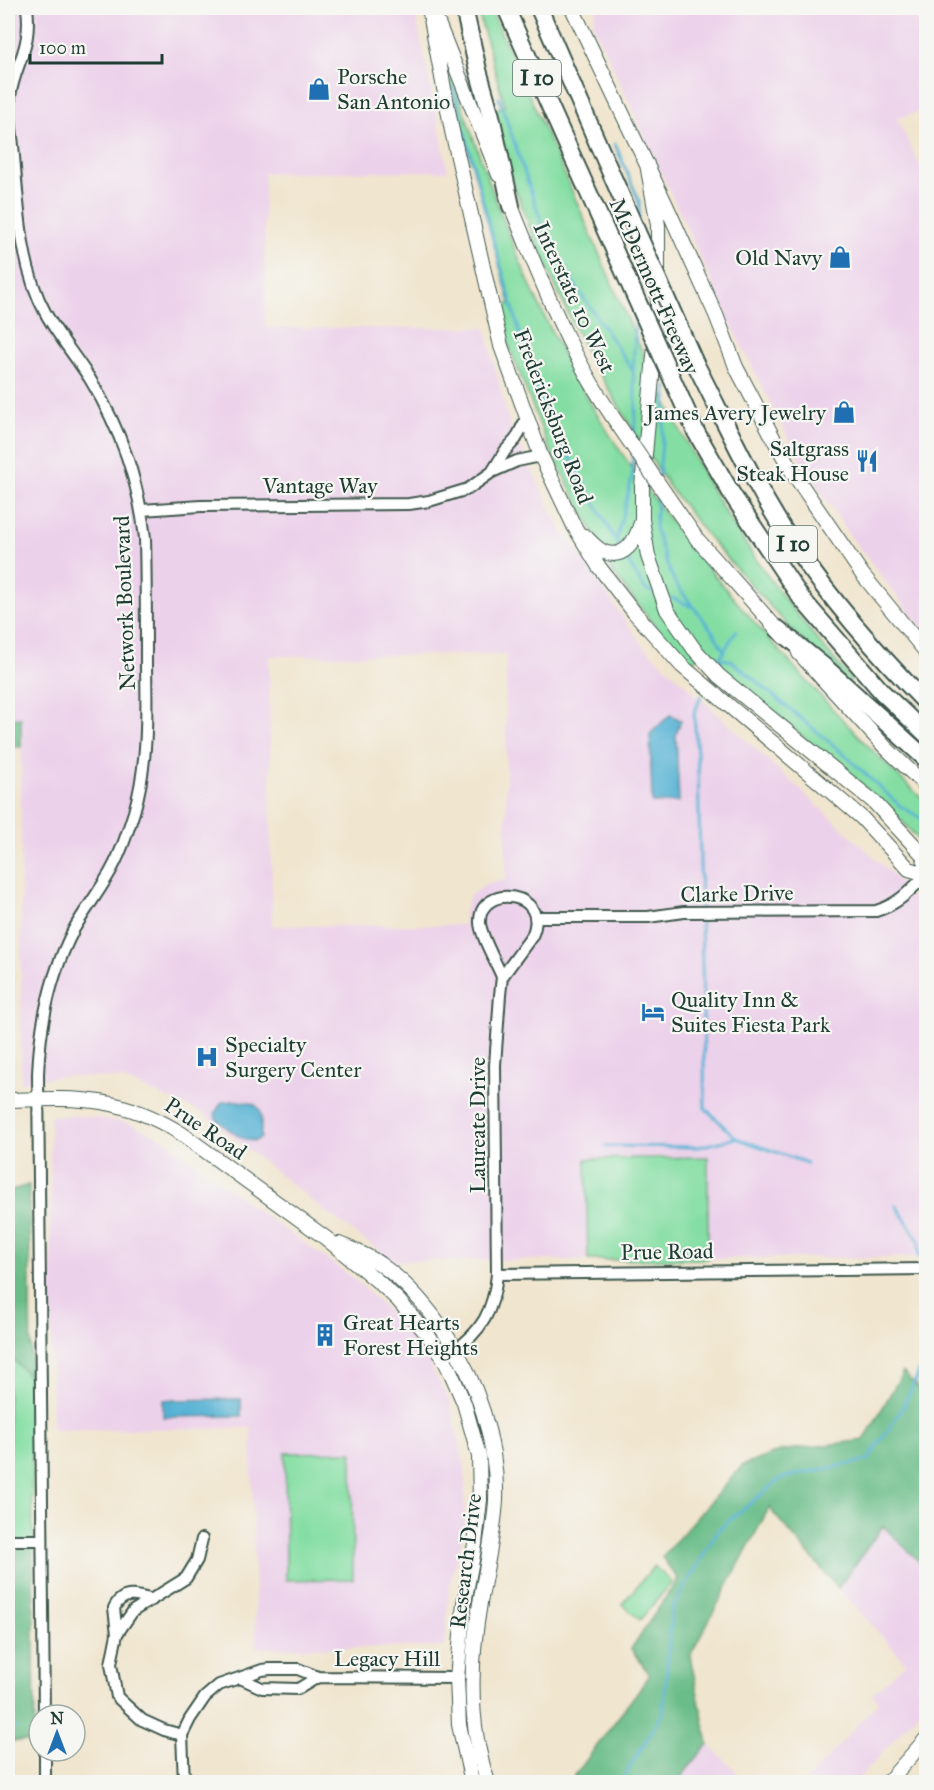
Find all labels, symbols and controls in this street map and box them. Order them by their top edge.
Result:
scale bar [30,27,162,65]
text: 100 m [39,37,86,59]
road number: I 10 [513,60,561,96]
place label: Porsche San Antonio [337,63,450,115]
shop icon: Porsche San Antonio [306,76,332,102]
street label: McDermott Freeway [604,194,706,379]
street label: Interstate 10 West [528,217,622,378]
place label: Old Navy [735,244,823,271]
shop icon: Old Navy [827,244,853,270]
street label: Fredericksburg Road [508,325,599,508]
place label: James Avery Jewelry [644,399,827,426]
shop icon: James Avery Jewelry [831,399,857,425]
place label: Saltgrass Steak House [736,435,849,487]
restaurant icon: Saltgrass Steak House [854,448,880,474]
street label: Vantage Way [261,472,378,499]
street label: Network Boulevard [108,515,141,691]
road number: I 10 [769,526,817,562]
street label: Clarke Drive [680,879,794,908]
place label: Quality Inn & Suites Fiesta Park [671,986,831,1038]
hotel icon: Quality Inn & Suites Fiesta Park [640,999,666,1025]
place label: Specialty Surgery Center [225,1031,362,1083]
hospital icon: Specialty Surgery Center [194,1044,220,1070]
street label: Laureate Drive [464,1057,491,1193]
street label: Prue Road [159,1091,252,1166]
street label: Prue Road [620,1237,714,1266]
place label: Great Hearts Forest Heights [343,1309,478,1361]
building icon: Great Hearts Forest Heights [312,1322,338,1348]
street label: Research Drive [444,1492,487,1630]
street label: Legacy Hill [334,1645,440,1672]
north arrow [27,1703,87,1763]
text: N [50,1709,64,1728]

